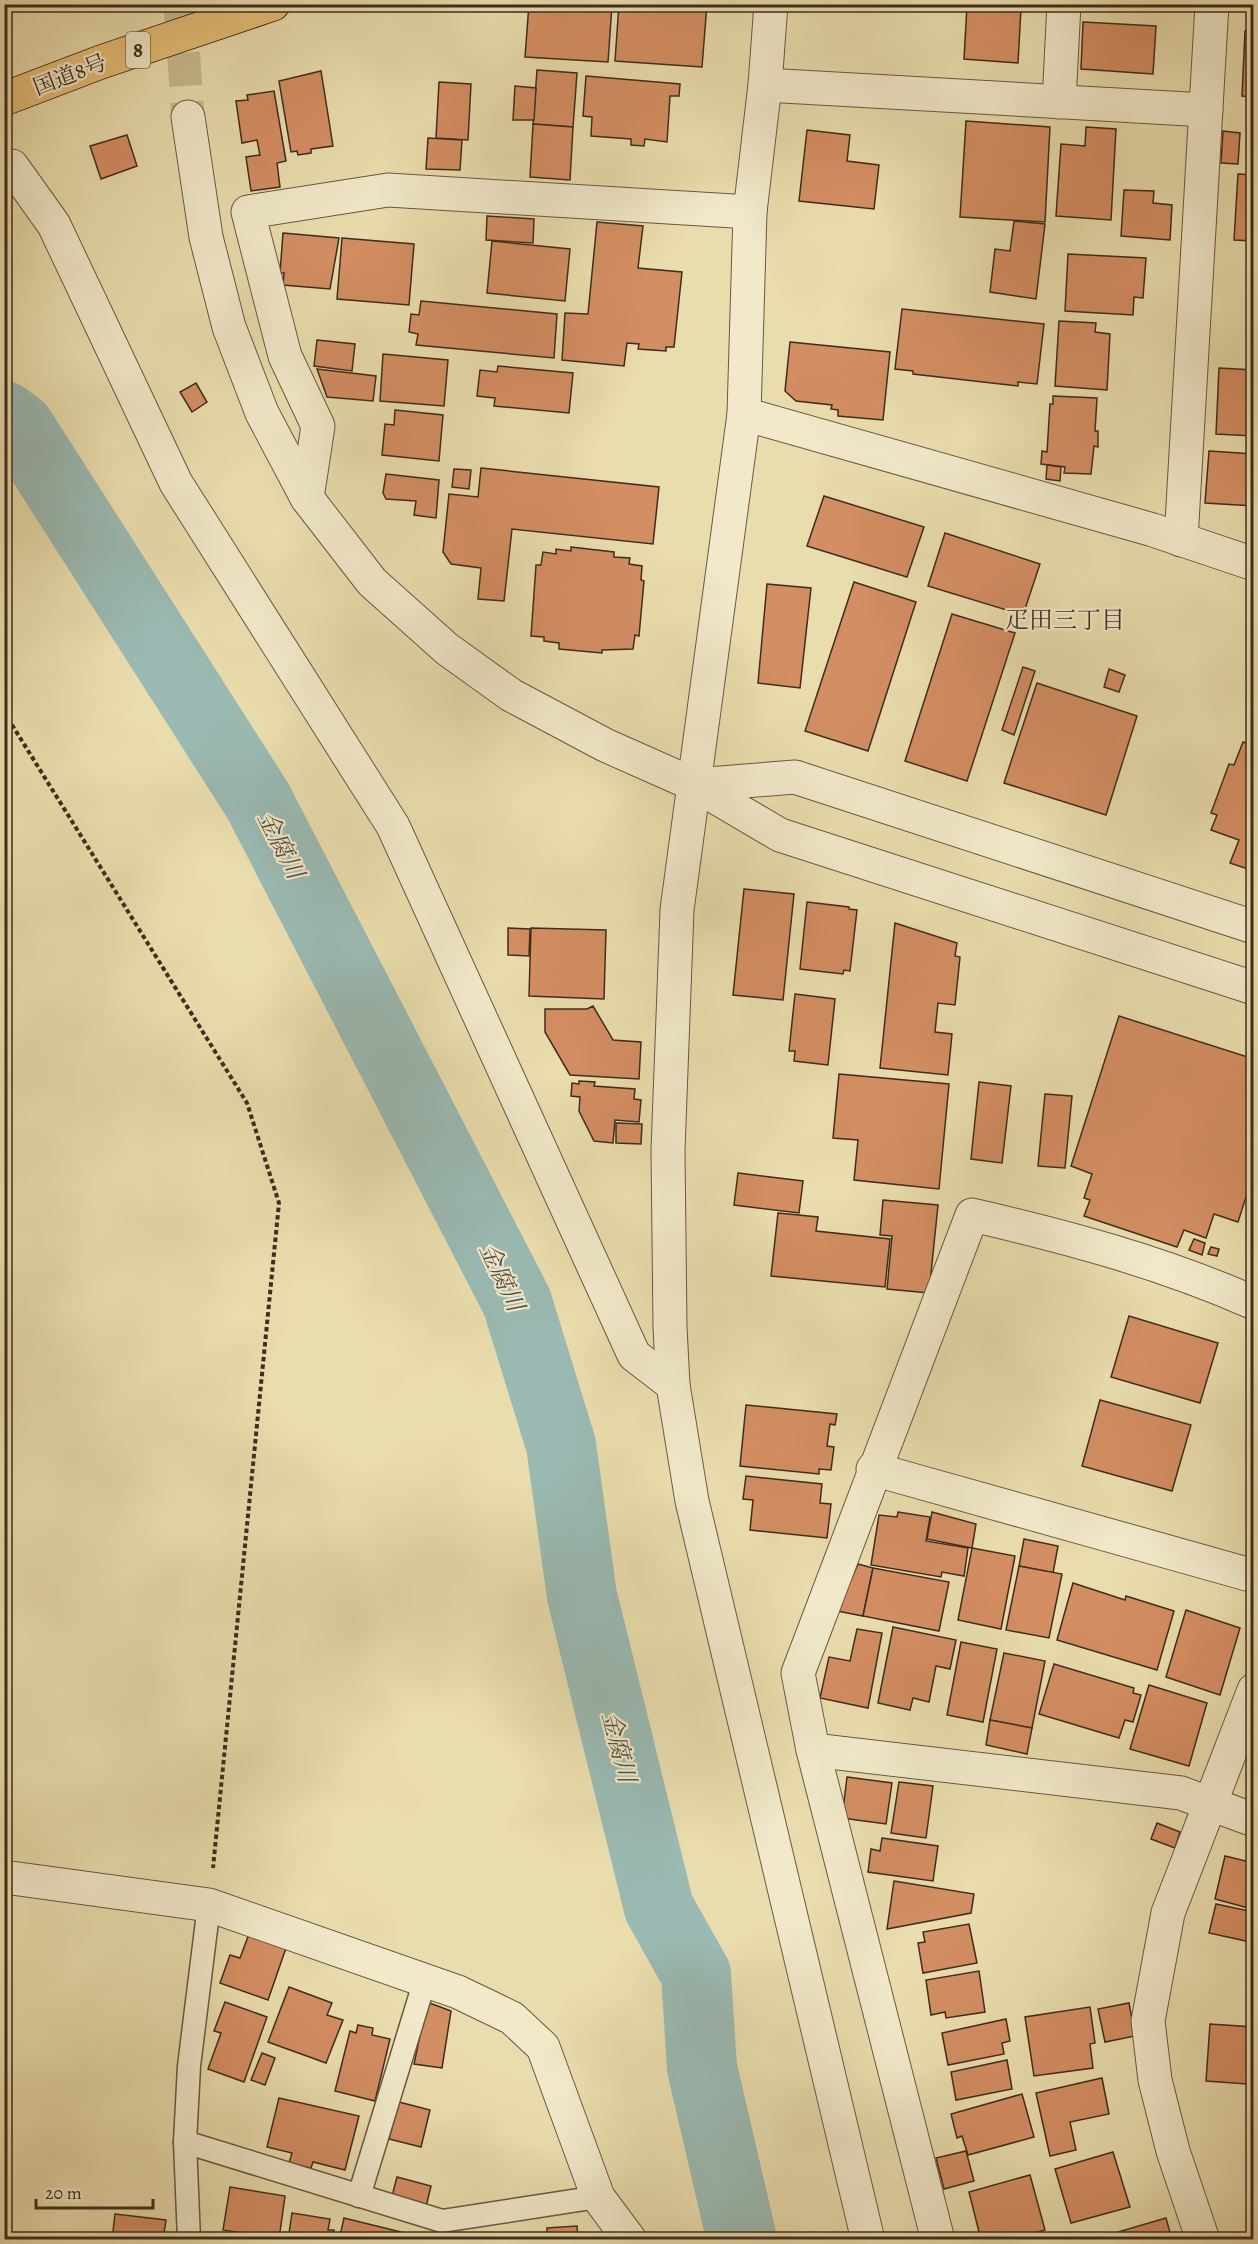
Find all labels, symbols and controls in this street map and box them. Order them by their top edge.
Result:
road number: 8 [126,32,150,68]
street label: 国道8号 [29,47,111,103]
district label: 疋田三丁目 [1005,604,1125,636]
water label: 金腐川 [250,806,313,887]
water label: 金腐川 [472,1238,533,1319]
water label: 金腐川 [595,1708,644,1789]
scale bar [36,2172,153,2210]
text: 20 m [45,2181,82,2205]

